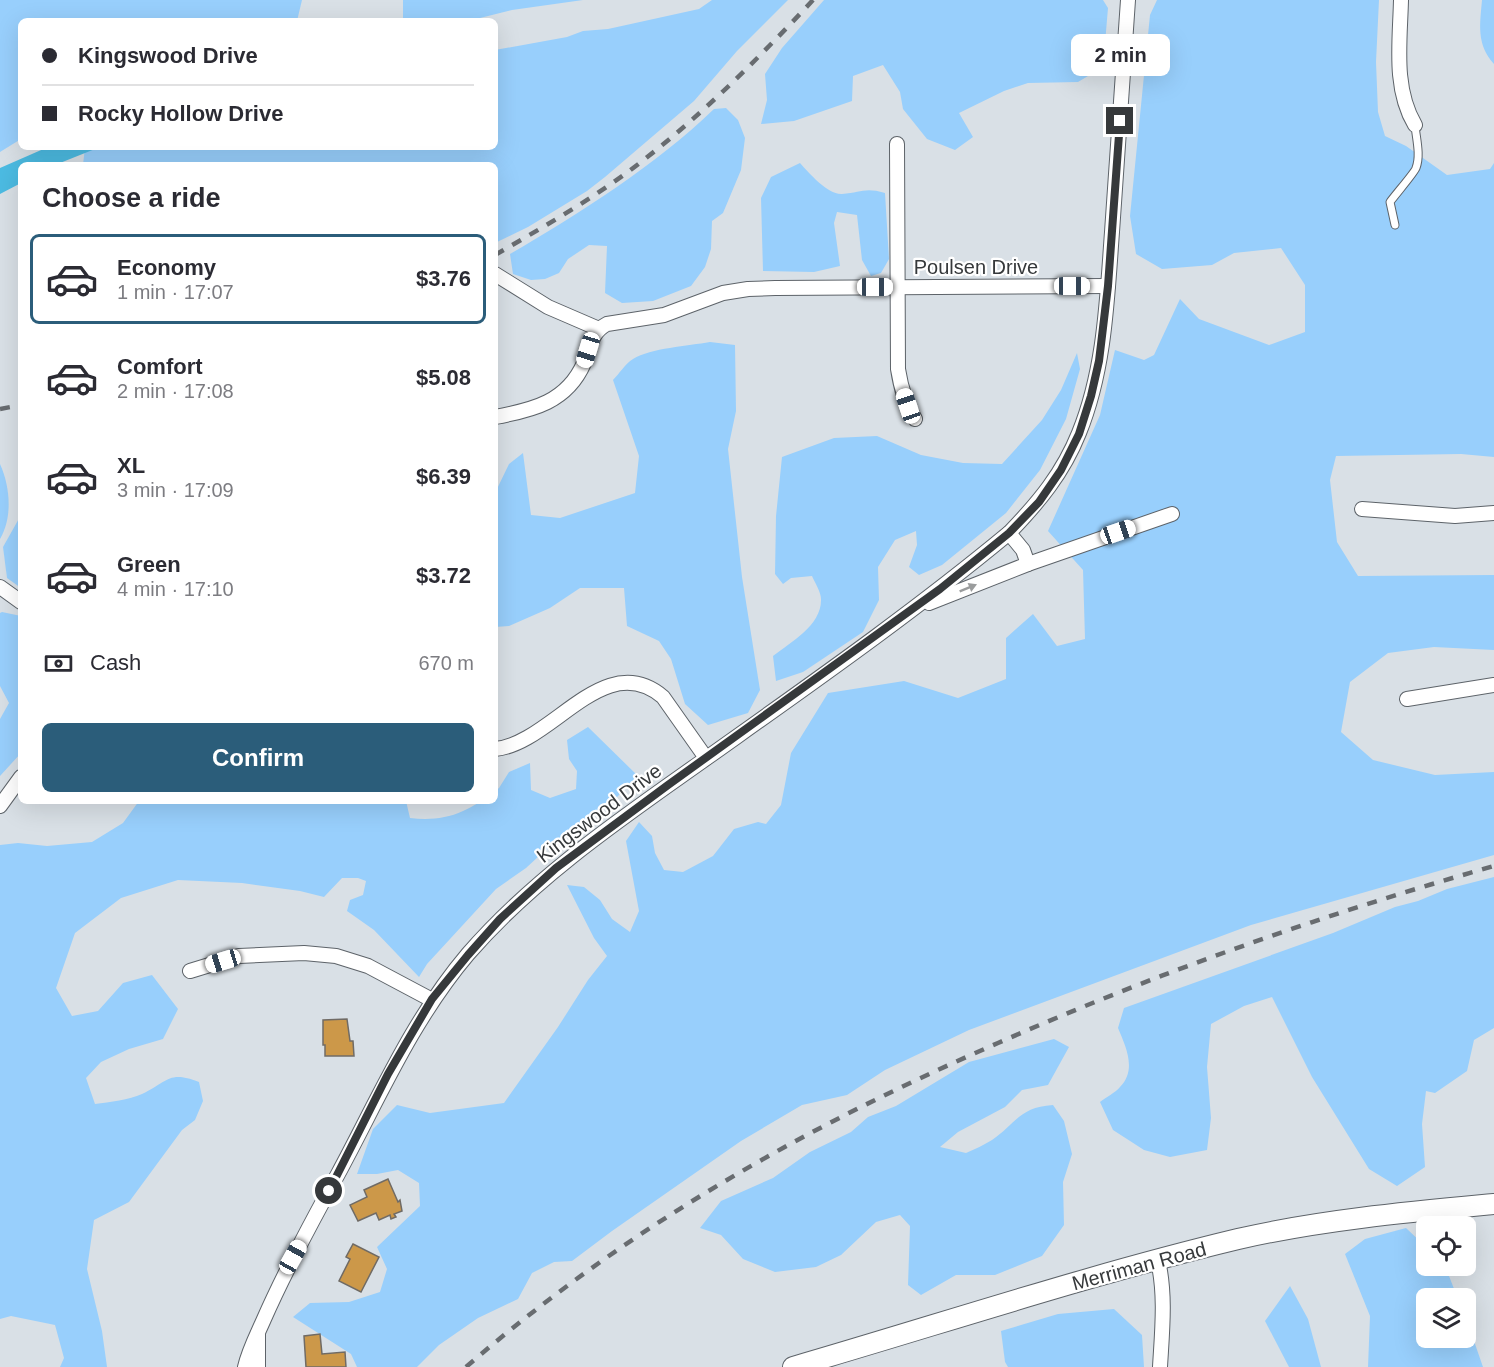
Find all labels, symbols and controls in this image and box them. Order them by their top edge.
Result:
callout: 2 min [1070,34,1170,76]
text: Kingswood Drive [78,43,258,68]
text: 2 min [1094,44,1147,66]
text: Rocky Hollow Drive [78,101,283,126]
route end [1106,107,1133,134]
text: Choose a ride [42,183,221,213]
icon: car [45,252,99,306]
text: Economy [117,255,216,280]
street label: Poulsen Drive [914,256,1038,278]
text: $3.76 [416,266,471,291]
car [1054,277,1090,295]
car [857,278,893,296]
text: 1 min · 17:07 [117,281,234,303]
car [574,330,602,370]
icon: car [45,351,99,405]
text: Comfort [117,354,203,379]
text: $5.08 [416,365,471,390]
text: 2 min · 17:08 [117,380,234,402]
car [894,386,922,426]
icon: car [45,450,99,504]
text: XL [117,453,145,478]
text: $6.39 [416,464,471,489]
text: 3 min · 17:09 [117,479,234,501]
car [1098,518,1138,546]
icon: car [45,549,99,603]
text: Green [117,552,181,577]
text: $3.72 [416,563,471,588]
text: 4 min · 17:10 [117,578,234,600]
one-way arrow [959,583,977,593]
icon: cash [42,647,75,680]
text: Cash [90,650,141,675]
text: 670 m [418,652,474,674]
button: Confirm [42,723,474,792]
street label: Kingswood Drive [532,759,666,867]
car [203,947,243,975]
route start [315,1177,342,1204]
map controls [1416,1216,1476,1348]
button: locate [1416,1216,1476,1276]
car [276,1237,310,1277]
street label: Merriman Road [1070,1238,1208,1294]
button: layers [1416,1288,1476,1348]

